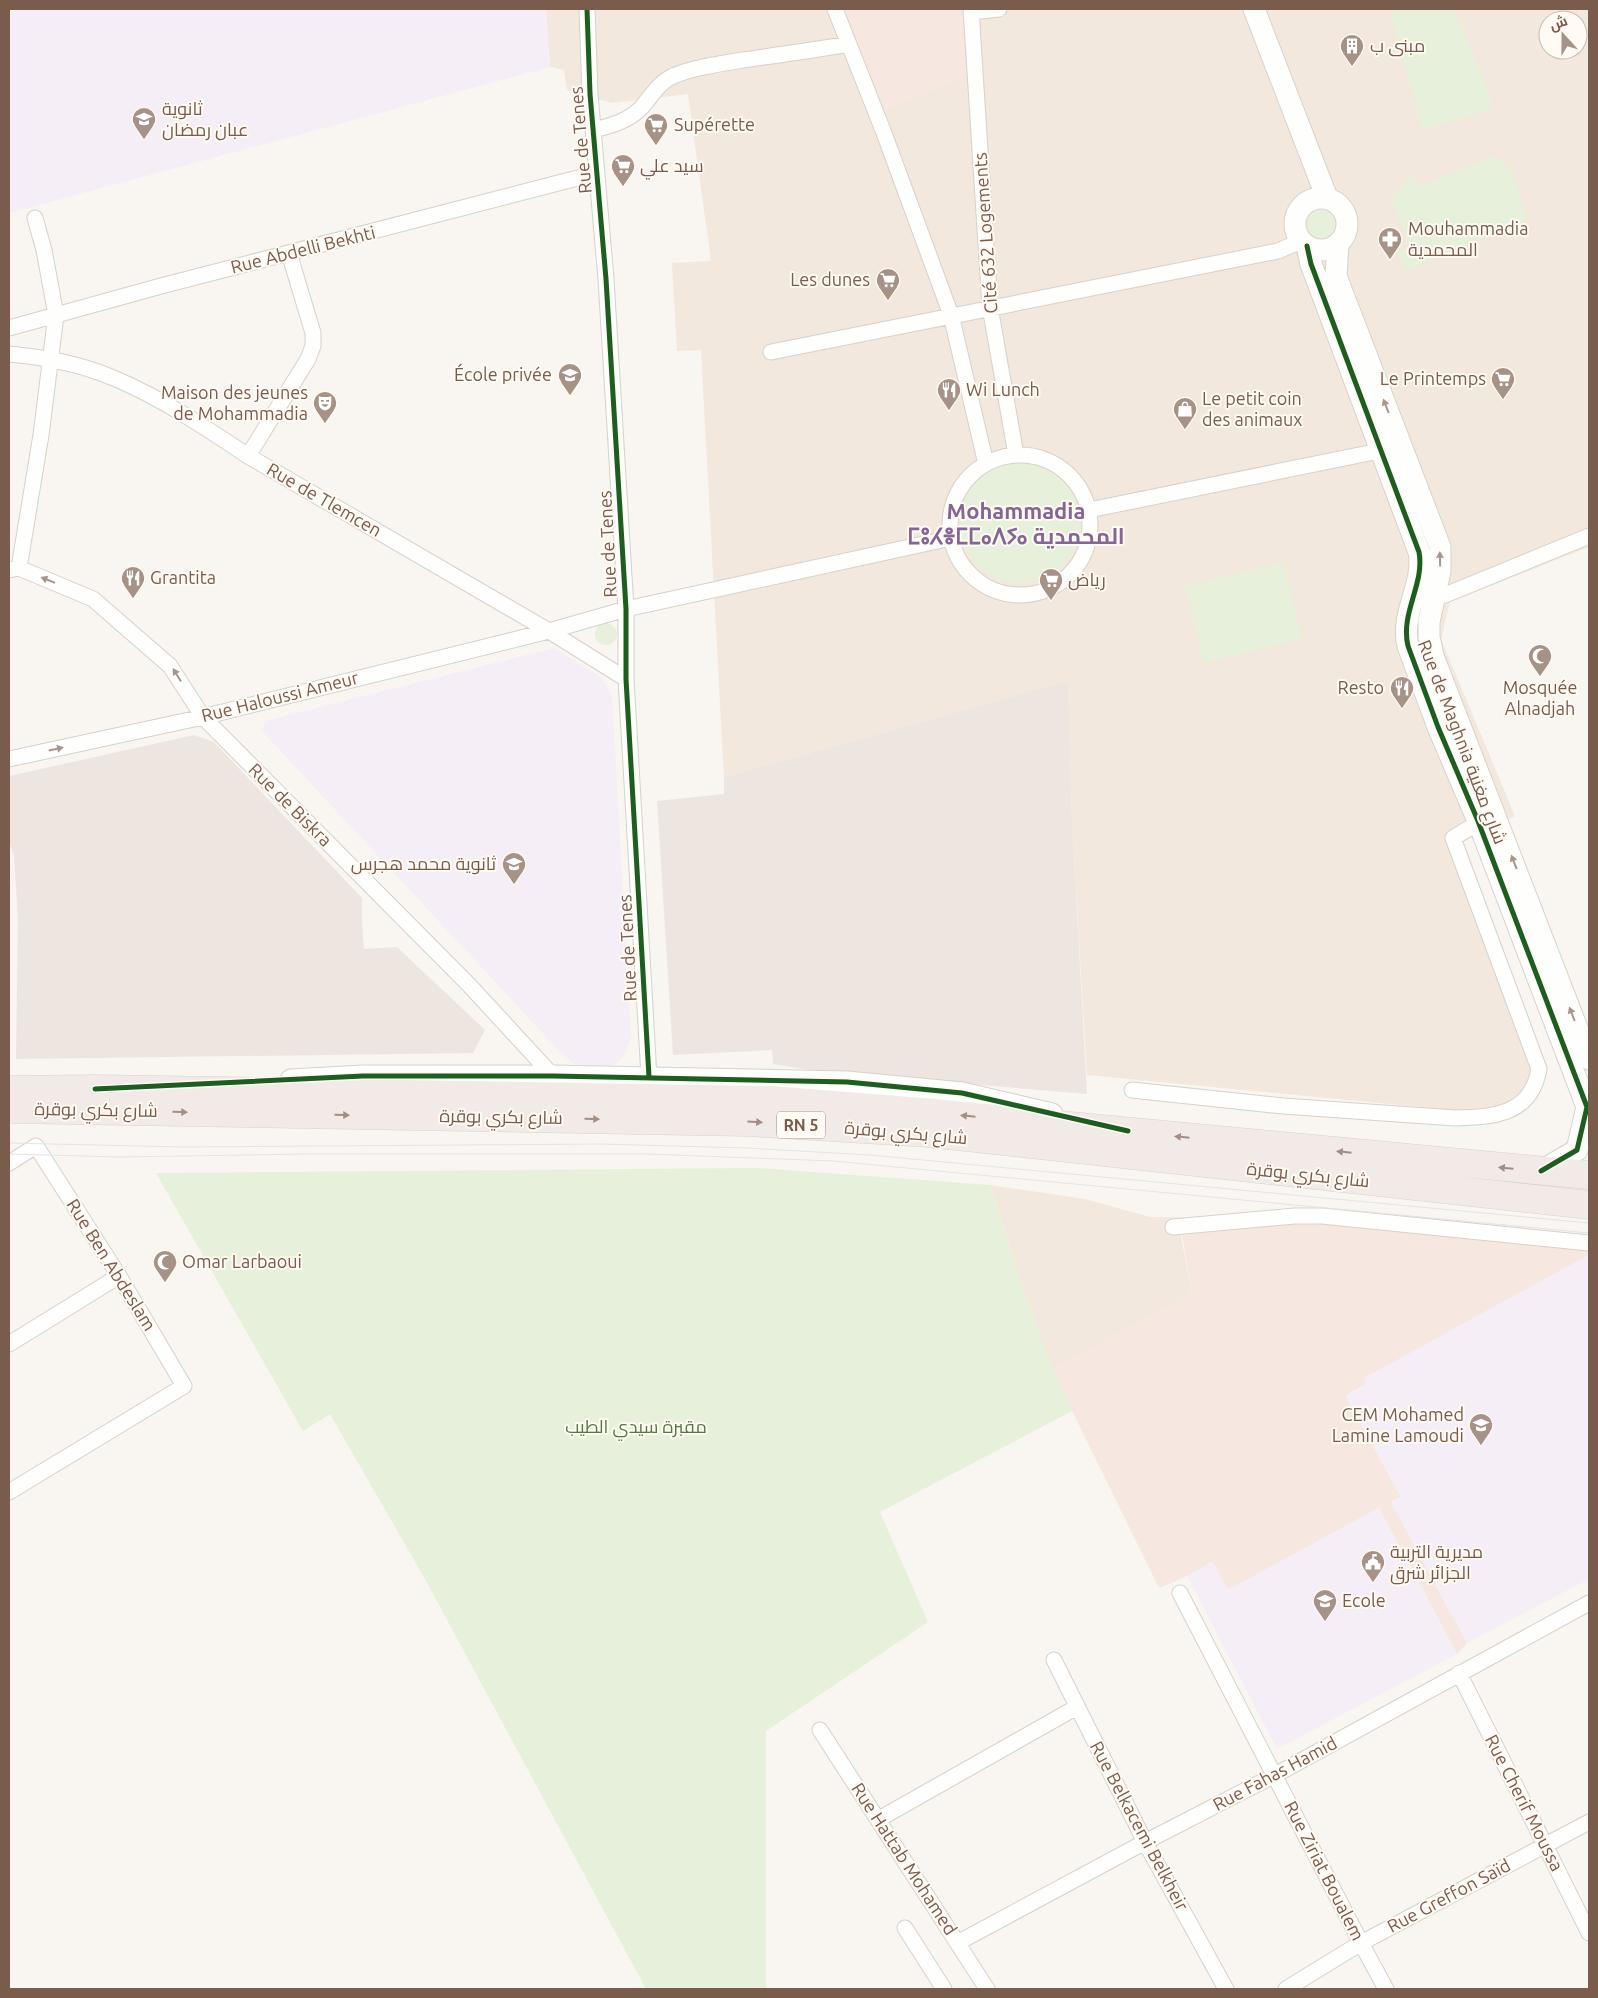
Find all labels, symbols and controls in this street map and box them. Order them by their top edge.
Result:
north arrow [1538,10,1588,60]
text: ش [1547,12,1570,34]
building icon: مبنى ب [1339,33,1365,67]
place label: مبنى ب [1370,35,1425,57]
street label: Rue de Tenes [565,86,595,194]
place label: ثانوية عبان رمضان [162,98,248,141]
school or university icon: ثانوية عبان رمضان [131,106,157,140]
supermarket icon: Supérette [643,112,669,146]
place label: Supérette [674,114,755,134]
street label: Cité 632 Logements [969,152,1001,314]
supermarket icon: سيد علي [610,153,636,187]
place label: سيد علي [640,155,704,180]
place label: Mouhammadia المحمدية [1408,218,1528,259]
street label: Rue Abdelli Bekhti [228,221,377,277]
pharmacy icon: Mouhammadia المحمدية [1377,226,1403,260]
supermarket icon: Les dunes [875,267,901,301]
place label: Les dunes [790,269,870,289]
school or university icon: École privée [557,362,583,396]
place label: École privée [454,363,552,384]
supermarket icon: Le Printemps [1490,366,1516,400]
place label: Le Printemps [1380,368,1486,388]
restaurant icon: Wi Lunch [936,377,962,411]
place label: Wi Lunch [966,379,1040,399]
place label: Maison des jeunes de Mohammadia [161,382,308,423]
place label: Le petit coin des animaux [1202,388,1302,429]
theatre icon: Maison des jeunes de Mohammadia [312,390,338,424]
shop icon: Le petit coin des animaux [1172,396,1198,430]
one-way arrow [1382,398,1390,413]
street label: Rue de Tlemcen [264,458,385,540]
street label: Rue de Tenes [594,490,620,598]
district label: Mohammadia ⵎⵓⵃⴻⵎⵎⴰⴷⵢⴰ المحمدية [907,498,1125,549]
one-way arrow [1436,551,1444,567]
restaurant icon: Grantita [120,565,146,599]
place label: Grantita [150,567,216,587]
supermarket icon: رياض [1038,567,1064,601]
place label: رياض [1068,569,1106,591]
one-way arrow [41,575,55,583]
street label: Rue de Maghnia شارع مغنية [1412,637,1511,847]
mosque icon: Mosquée Alnadjah [1527,643,1553,677]
street label: Rue Haloussi Ameur [199,667,361,725]
one-way arrow [172,669,181,682]
restaurant icon: Resto [1389,675,1415,709]
place label: Resto [1338,677,1384,697]
place label: Mosquée Alnadjah [1503,677,1577,718]
one-way arrow [49,744,65,752]
street label: Rue de Biskra [245,759,336,850]
school or university icon: ثانوية محمد هجرس [501,851,527,885]
place label: ثانوية محمد هجرس [351,853,496,875]
one-way arrow [1510,854,1518,869]
street label: Rue de Tenes [614,894,640,1002]
one-way arrow [1568,1006,1576,1021]
street label: شارع بكري بوقرة [34,1098,158,1125]
street label: شارع بكري بوقرة [439,1105,563,1132]
one-way arrow [172,1108,188,1116]
one-way arrow [335,1111,351,1119]
road number: RN 5 [777,1112,825,1138]
one-way arrow [960,1112,976,1120]
one-way arrow [585,1115,601,1123]
street label: شارع بكري بوقرة [843,1117,968,1152]
one-way arrow [747,1119,763,1127]
one-way arrow [1174,1132,1190,1140]
one-way arrow [1336,1148,1352,1156]
street label: شارع بكري بوقرة [1245,1158,1370,1195]
one-way arrow [1498,1164,1514,1172]
street label: Rue Ben Abdeslam [63,1195,160,1334]
mosque icon: Omar Larbaoui [152,1249,178,1283]
place label: Omar Larbaoui [182,1251,302,1271]
place label: CEM Mohamed Lamine Lamoudi [1332,1404,1464,1445]
school or university icon: CEM Mohamed Lamine Lamoudi [1468,1412,1494,1446]
park label: مقبرة سيدي الطيب [565,1416,707,1441]
place label: مديرية التربية الجزائر شرق [1390,1541,1483,1585]
public building icon: مديرية التربية الجزائر شرق [1360,1549,1386,1583]
school or university icon: Ecole [1312,1588,1338,1622]
place label: Ecole [1342,1590,1386,1610]
street label: Rue Cherif Moussa [1482,1731,1568,1874]
street label: Rue Fahas Hamid [1209,1732,1340,1814]
street label: Rue Belkacemi Belkheir [1087,1737,1193,1914]
street label: Rue Hattab Mohamed [848,1779,961,1938]
street label: Rue Ziriat Boualem [1281,1798,1369,1944]
street label: Rue Greffon Saïd [1384,1854,1513,1936]

